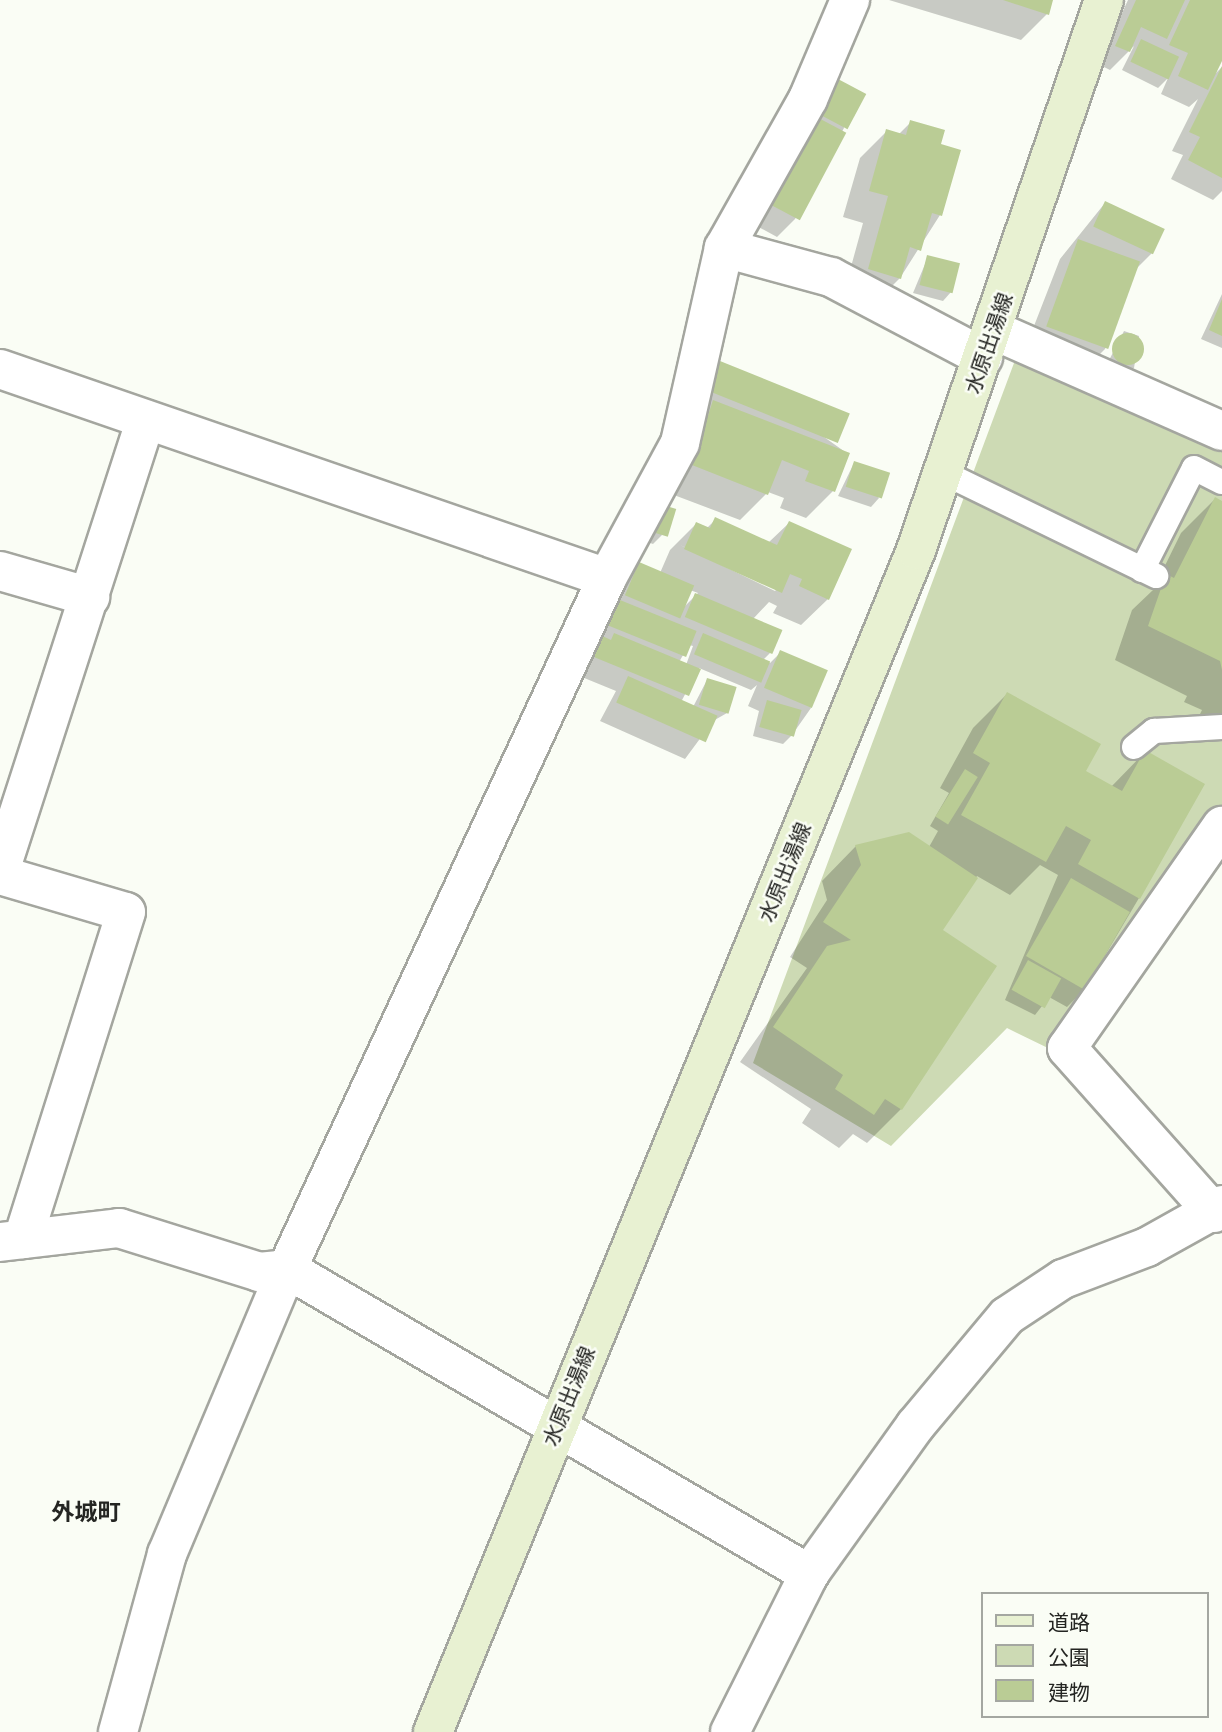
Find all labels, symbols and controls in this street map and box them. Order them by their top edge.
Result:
street label: 水原出湯線 [959,289,1017,397]
street label: 水原出湯線 [753,819,815,925]
street label: 水原出湯線 [537,1343,599,1449]
district label: 外城町 [52,1497,120,1525]
legend [981,1592,1208,1718]
text: 道路 [1048,1609,1090,1635]
text: 公園 [1048,1644,1090,1670]
text: 建物 [1048,1679,1090,1705]

